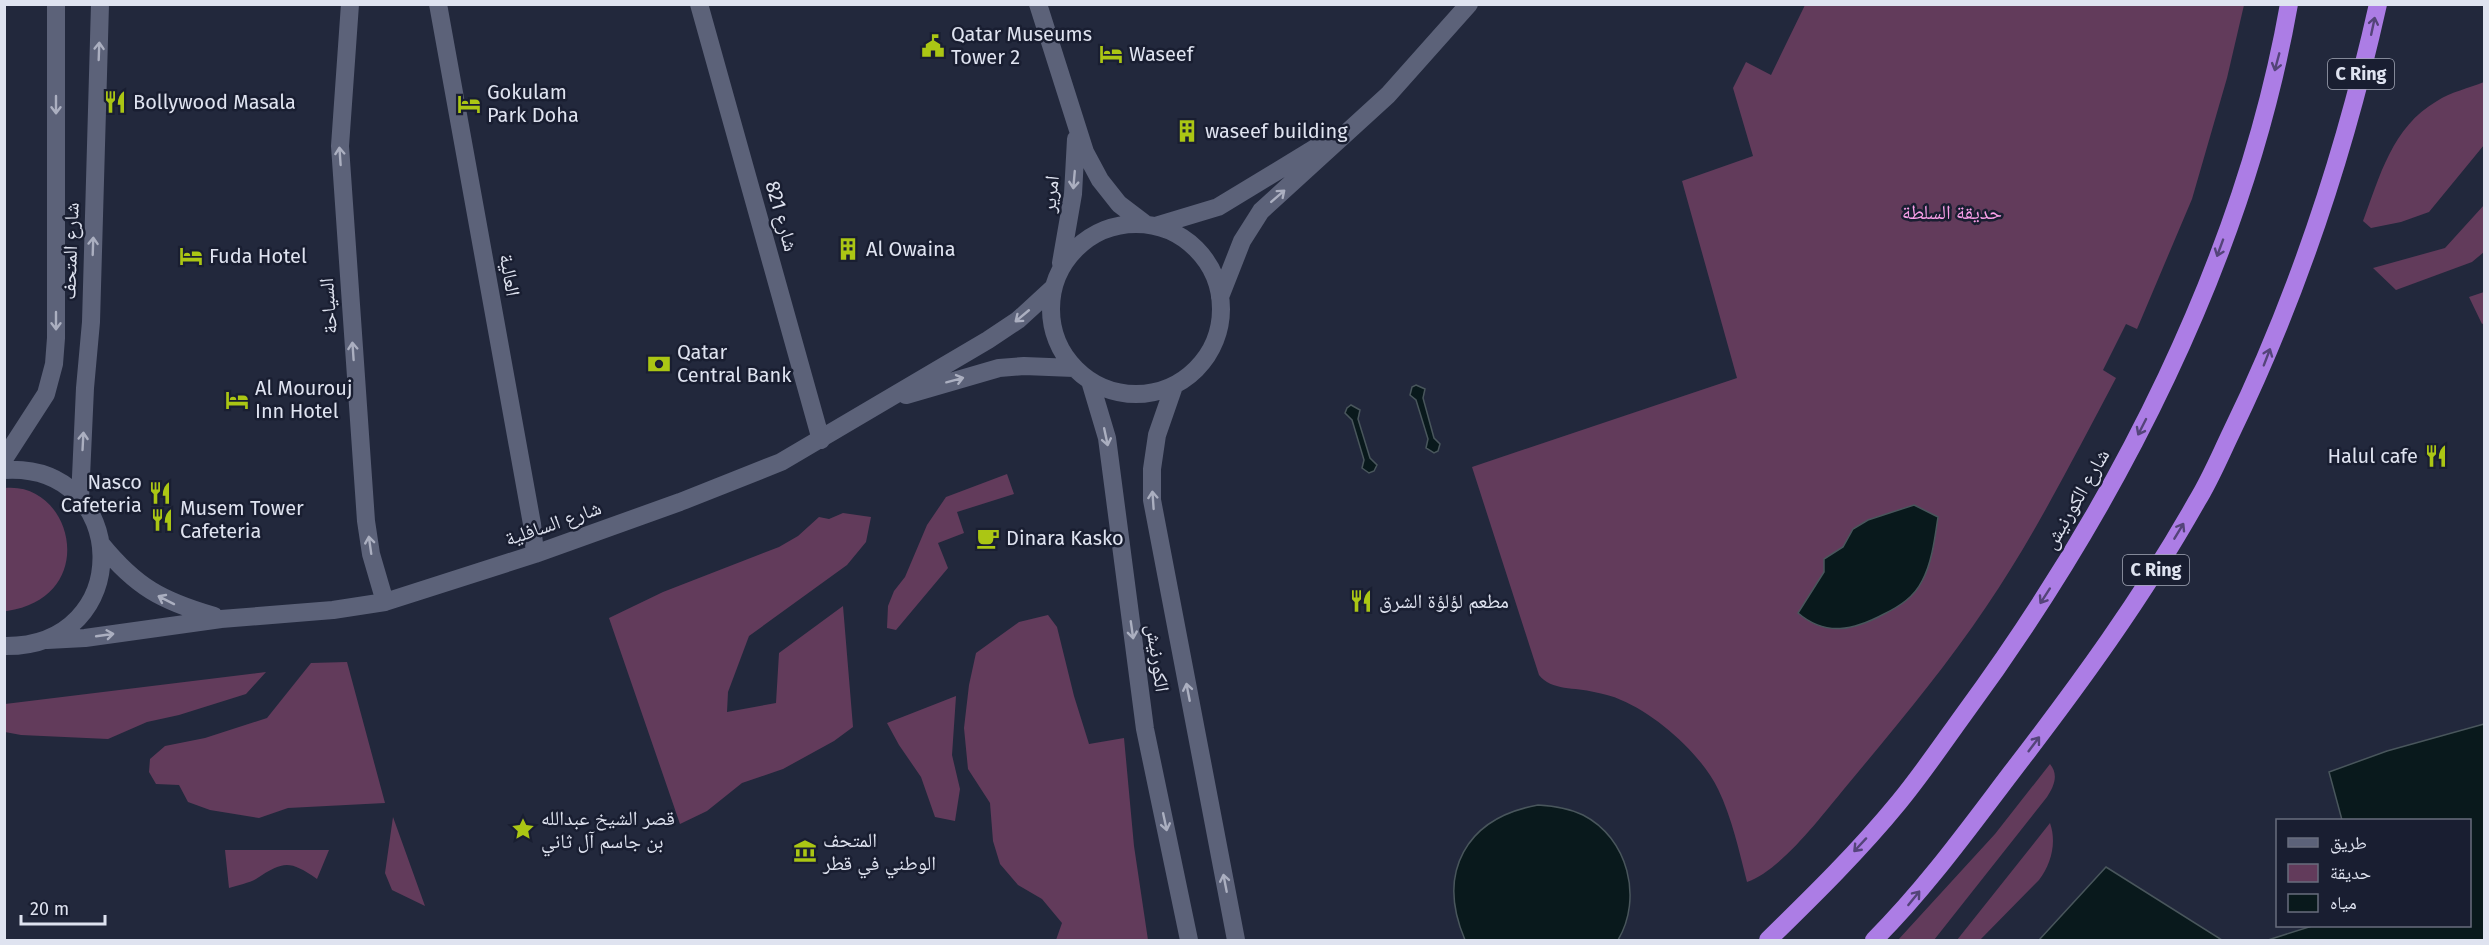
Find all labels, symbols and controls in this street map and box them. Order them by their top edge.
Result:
one-way arrow [2368,17,2379,36]
place label: Qatar Museums Tower 2 [951,22,1092,69]
public building icon: Qatar Museums Tower 2 [920,33,946,59]
hotel icon: Waseef [1098,41,1124,67]
one-way arrow [93,42,104,62]
place label: Waseef [1129,42,1195,66]
one-way arrow [2271,52,2282,71]
road number: C Ring [2328,59,2394,89]
place label: Gokulam Park Doha [487,80,579,127]
restaurant icon: Bollywood Masala [102,89,128,115]
place label: Bollywood Masala [133,90,296,114]
hotel icon: Gokulam Park Doha [456,91,482,117]
one-way arrow [50,94,62,114]
building icon: waseef building [1174,118,1200,144]
place label: waseef building [1205,119,1348,143]
one-way arrow [335,147,346,167]
one-way arrow [1068,170,1079,190]
street label: امرير [1036,174,1064,215]
street label: شارع 821 [760,178,803,254]
one-way arrow [1270,189,1285,203]
park label: حديقة السلطة [1902,200,2002,224]
street label: شارع المتحف [56,202,85,300]
one-way arrow [87,236,99,256]
building icon: Al Owaina [835,236,861,262]
place label: Al Owaina [866,237,956,261]
one-way arrow [2214,238,2225,257]
hotel icon: Fuda Hotel [178,243,204,269]
place label: Fuda Hotel [209,244,307,268]
street label: العالية [494,252,526,298]
street label: السياحة [314,277,342,335]
one-way arrow [1015,309,1030,323]
one-way arrow [50,310,62,330]
place label: Qatar Central Bank [677,340,792,387]
one-way arrow [347,342,358,362]
one-way arrow [2262,348,2273,367]
bank icon: Qatar Central Bank [646,351,672,377]
one-way arrow [945,374,964,385]
place label: Al Mourouj Inn Hotel [255,376,353,423]
hotel icon: Al Mourouj Inn Hotel [224,387,250,413]
one-way arrow [2136,417,2147,435]
one-way arrow [1101,427,1112,446]
one-way arrow [77,431,88,451]
restaurant icon: Halul cafe [2423,443,2449,469]
place label: Halul cafe [2327,444,2418,468]
street label: شارع الكورنيش [2038,445,2115,554]
place label: Nasco Cafeteria [61,470,142,517]
restaurant icon: Nasco Cafeteria [147,480,173,506]
one-way arrow [1147,490,1158,510]
street label: شارع السافلية [502,495,605,552]
place label: Musem Tower Cafeteria [180,496,304,543]
restaurant icon: Musem Tower Cafeteria [149,507,175,533]
one-way arrow [2174,523,2186,540]
cafe icon: Dinara Kasko [975,525,1001,551]
place label: Dinara Kasko [1006,526,1124,550]
one-way arrow [364,536,375,556]
road number: C Ring [2123,555,2189,585]
one-way arrow [2039,587,2051,604]
restaurant icon: مطعم لؤلؤة الشرق [1348,588,1374,614]
place label: مطعم لؤلؤة الشرق [1379,589,1509,615]
one-way arrow [158,593,176,605]
one-way arrow [1127,620,1138,640]
street label: الكورنيش [1141,623,1175,693]
one-way arrow [94,629,114,640]
one-way arrow [1182,682,1193,702]
one-way arrow [2027,736,2040,752]
place label: قصر الشيخ عبدالله بن جاسم آل ثاني [541,806,675,857]
one-way arrow [1159,813,1171,832]
place icon: قصر الشيخ عبدالله بن جاسم آل ثاني [510,816,536,842]
legend [2276,819,2471,927]
place label: المتحف الوطني في قطر [822,828,936,879]
text: طريق [2330,832,2367,854]
one-way arrow [1853,837,1867,852]
museum icon: المتحف الوطني في قطر [792,838,818,864]
text: حديقة [2330,862,2371,884]
one-way arrow [1219,874,1230,893]
scale bar [21,888,105,926]
one-way arrow [1908,890,1921,906]
text: مياه [2330,892,2357,914]
text: 20 m [30,898,69,920]

